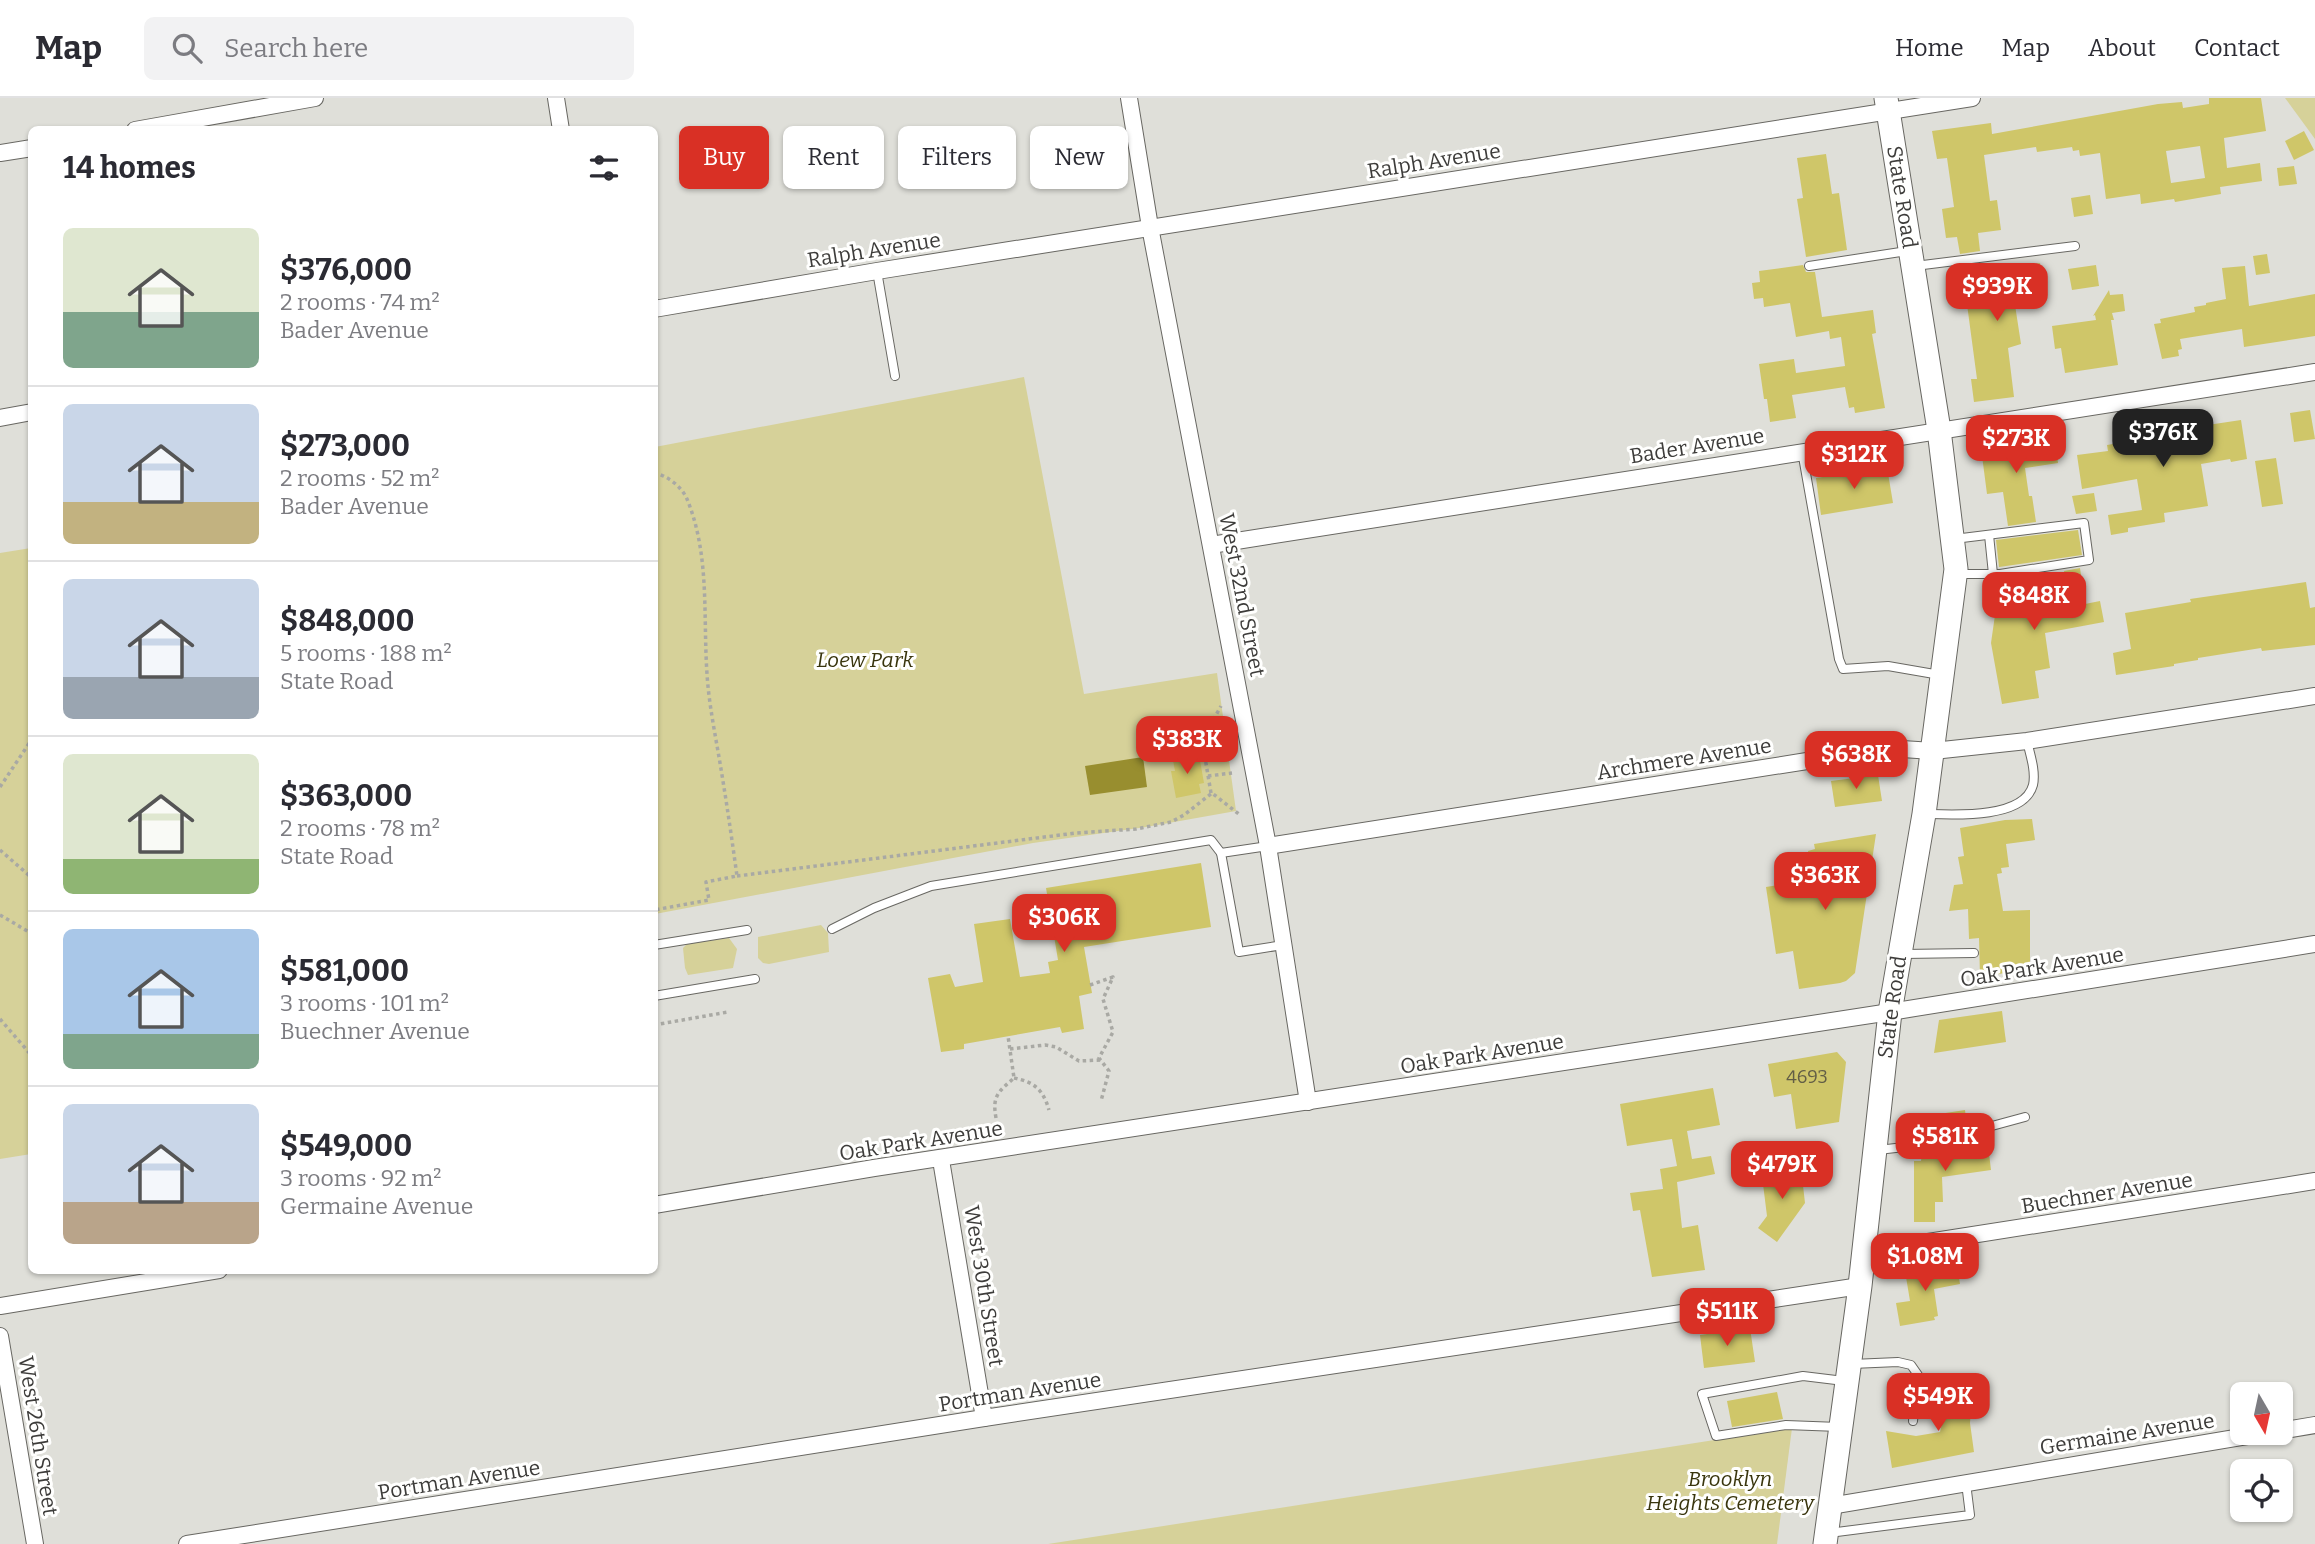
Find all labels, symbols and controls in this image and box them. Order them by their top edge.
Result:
search box [144,17,634,80]
text: Map [35,28,102,68]
icon: search [168,29,206,67]
text: Search here [224,33,368,64]
text: Home [1895,34,1964,62]
text: Map [2002,34,2050,62]
text: About [2088,34,2156,62]
text: Contact [2194,34,2280,62]
chip: Buy [679,126,769,189]
chip: Rent [783,126,884,189]
chip: Filters [898,126,1016,189]
chip: New [1030,126,1128,189]
street label: Ralph Avenue [1365,138,1503,184]
street label: State Road [1881,144,1923,250]
icon: filters [585,149,623,187]
text: 14 homes [63,150,196,186]
street label: Ralph Avenue [805,227,943,273]
text: $376,000 [280,252,412,288]
icon: home [119,256,203,340]
pin: $939K [1948,264,2046,323]
text: $939K [1962,272,2032,300]
text: 2 rooms · 74 m² [280,288,440,316]
text: Bader Avenue [280,316,429,344]
pin: $376K [2114,410,2212,469]
pin: $273K [1967,416,2065,475]
text: $376K [2128,418,2198,446]
street label: Bader Avenue [1628,423,1766,469]
text: $273K [1982,424,2050,452]
text: $273,000 [280,428,410,464]
icon: home [119,432,203,516]
pin: $312K [1805,432,1903,491]
text: $312K [1821,440,1887,468]
text: 2 rooms · 52 m² [280,464,439,492]
text: Bader Avenue [280,492,429,520]
street label: West 32nd Street [1213,511,1271,679]
pin: $848K [1985,573,2083,632]
text: $848K [1998,581,2070,609]
text: $848,000 [280,603,415,639]
icon: home [119,607,203,691]
text: 5 rooms · 188 m² [280,639,452,667]
park label: Loew Park [816,647,914,673]
text: State Road [280,667,393,695]
pin: $383K [1138,716,1236,776]
text: $383K [1152,725,1222,753]
street label: Archmere Avenue [1595,732,1773,786]
pin: $638K [1807,732,1905,791]
text: $638K [1821,740,1891,768]
text: $363,000 [280,778,412,814]
icon: home [119,782,203,866]
text: 2 rooms · 78 m² [280,814,440,842]
text: State Road [280,842,393,870]
pin: $363K [1776,852,1874,912]
text: $363K [1790,861,1860,889]
pin: $306K [1015,894,1113,954]
text: $306K [1028,903,1100,931]
street label: Oak Park Avenue [1958,941,2126,993]
text: $581,000 [280,953,409,989]
street label: State Road [1872,954,1912,1060]
icon: home [119,957,203,1041]
text: 3 rooms · 101 m² [280,989,449,1017]
text: Buechner Avenue [280,1017,470,1045]
street label: Oak Park Avenue [1398,1028,1566,1080]
house number: 4693 [1786,1066,1828,1088]
pin: $581K [1896,1114,1994,1173]
street label: Oak Park Avenue [837,1115,1005,1167]
text: $581K [1912,1122,1978,1150]
text: $549,000 [280,1128,412,1164]
icon: home [119,1132,203,1216]
pin: $479K [1733,1142,1831,1201]
text: $479K [1747,1150,1817,1178]
text: 3 rooms · 92 m² [280,1164,441,1192]
street label: Buechner Avenue [2019,1167,2195,1219]
text: Germaine Avenue [280,1192,473,1220]
street label: West 30th Street [958,1204,1010,1369]
pin: $1.08M [1868,1234,1982,1293]
text: $1.08M [1887,1242,1963,1270]
pin: $511K [1678,1288,1776,1348]
text: $511K [1696,1297,1758,1325]
street label: West 26th Street [13,1354,63,1518]
street label: Portman Avenue [937,1366,1103,1418]
pin: $549K [1889,1374,1987,1433]
text: $549K [1903,1382,1973,1410]
north arrow [2230,1382,2292,1446]
map controls [2230,1382,2293,1522]
street label: Germaine Avenue [2038,1407,2216,1461]
street label: Portman Avenue [376,1454,542,1506]
button: locate [2230,1459,2293,1522]
park label: Brooklyn Heights Cemetery [1646,1466,1815,1516]

